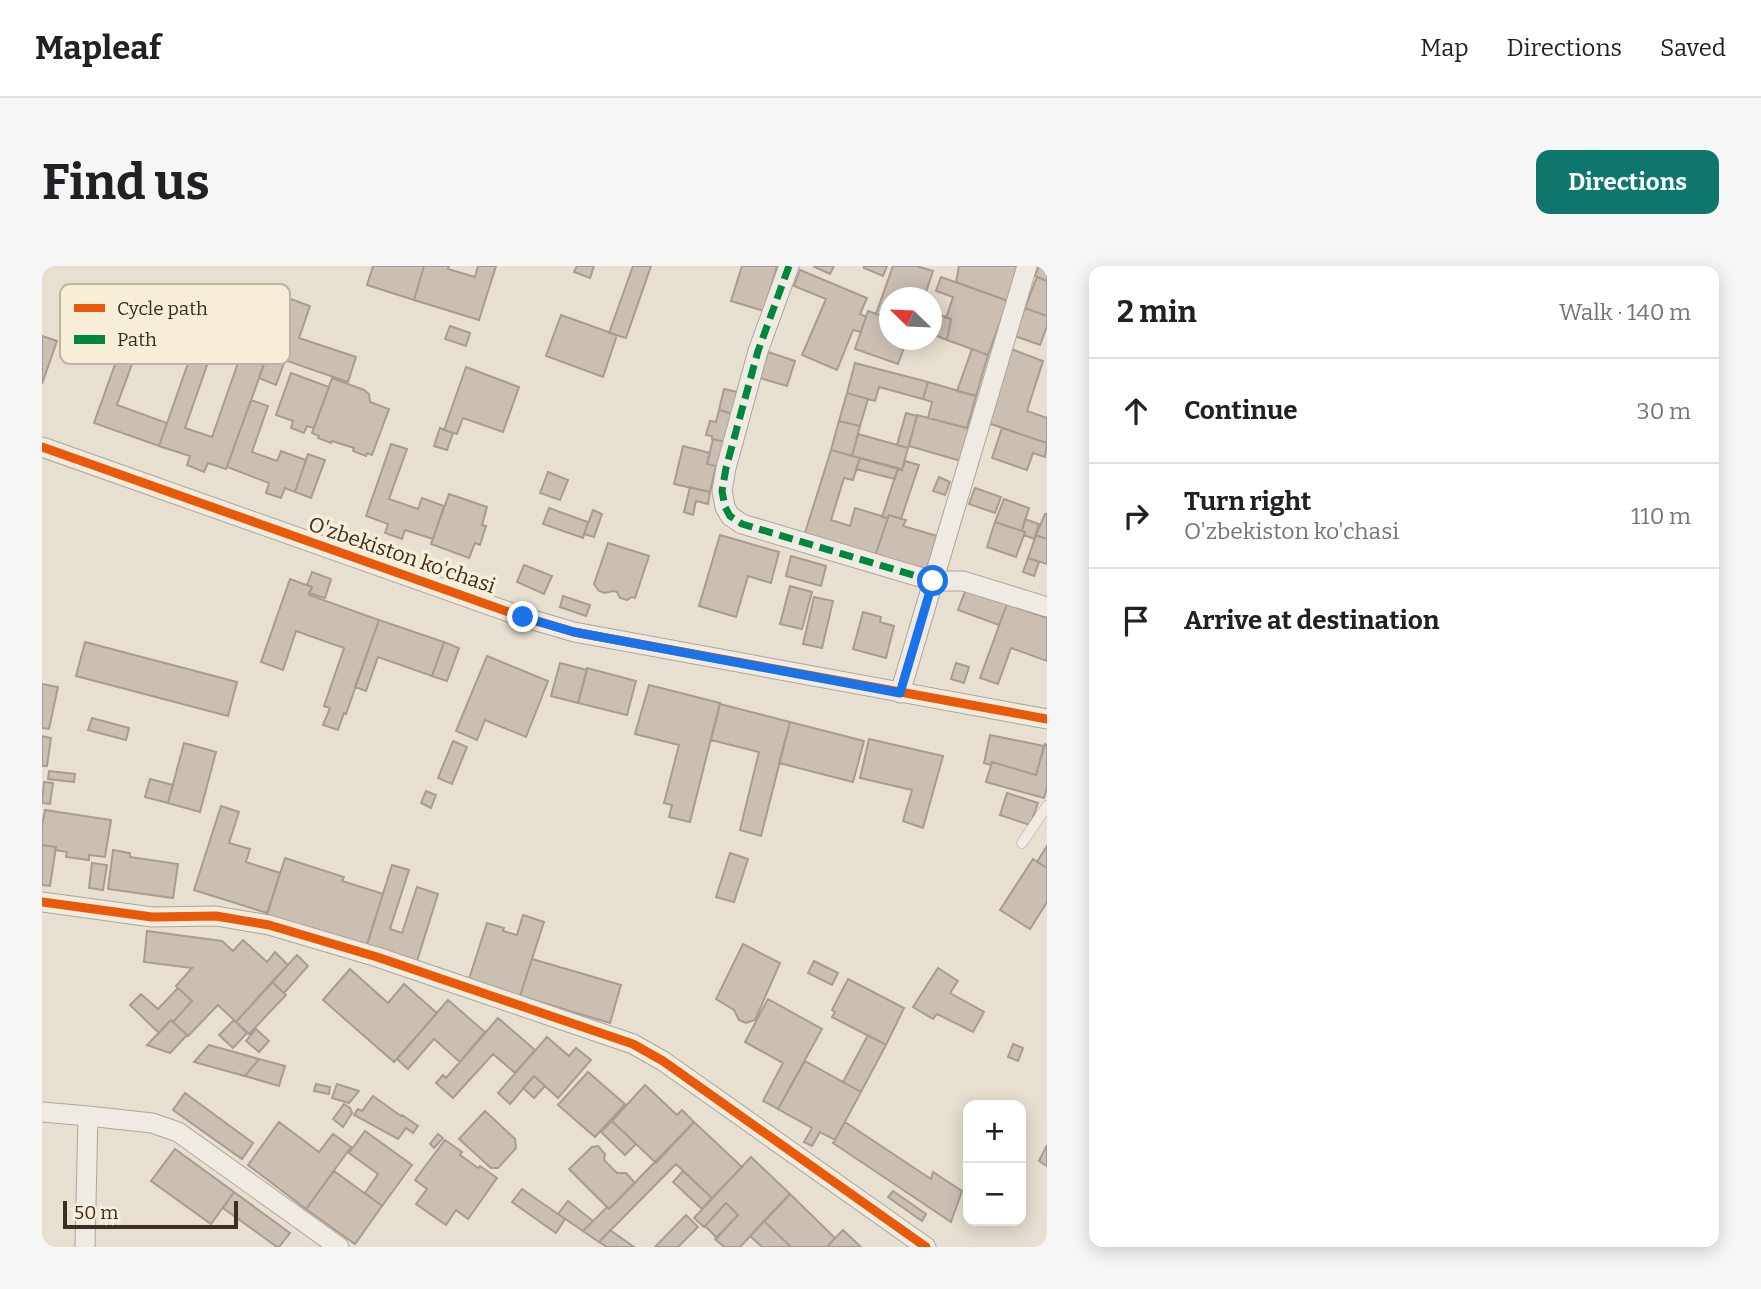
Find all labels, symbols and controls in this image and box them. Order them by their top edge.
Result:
text: Mapleaf [35,28,161,68]
text: Map [1420,34,1469,62]
text: Directions [1507,34,1622,62]
text: Saved [1660,34,1726,62]
button: Directions [1536,150,1719,214]
text: Find us [42,153,210,212]
legend [60,284,290,364]
north arrow [879,287,942,350]
text: 2 min [1117,294,1197,330]
text: Cycle path [117,297,208,320]
text: Walk · 140 m [1559,298,1691,326]
text: Path [117,328,157,351]
icon: ahead [1117,392,1155,430]
text: Continue [1184,395,1298,426]
text: 30 m [1637,397,1691,425]
text: Turn right [1184,486,1311,517]
icon: right [1117,497,1155,535]
text: 110 m [1631,502,1691,530]
street label: O'zbekiston ko'chasi [305,511,499,599]
text: O'zbekiston ko'chasi [1184,517,1399,545]
route start [917,565,948,596]
route end [507,601,538,632]
icon: arrive [1117,602,1155,640]
text: Arrive at destination [1184,605,1439,636]
map controls [963,1100,1026,1226]
button: + [963,1100,1026,1163]
button: − [963,1163,1026,1226]
scale bar [63,1198,238,1230]
text: 50 m [74,1201,118,1224]

